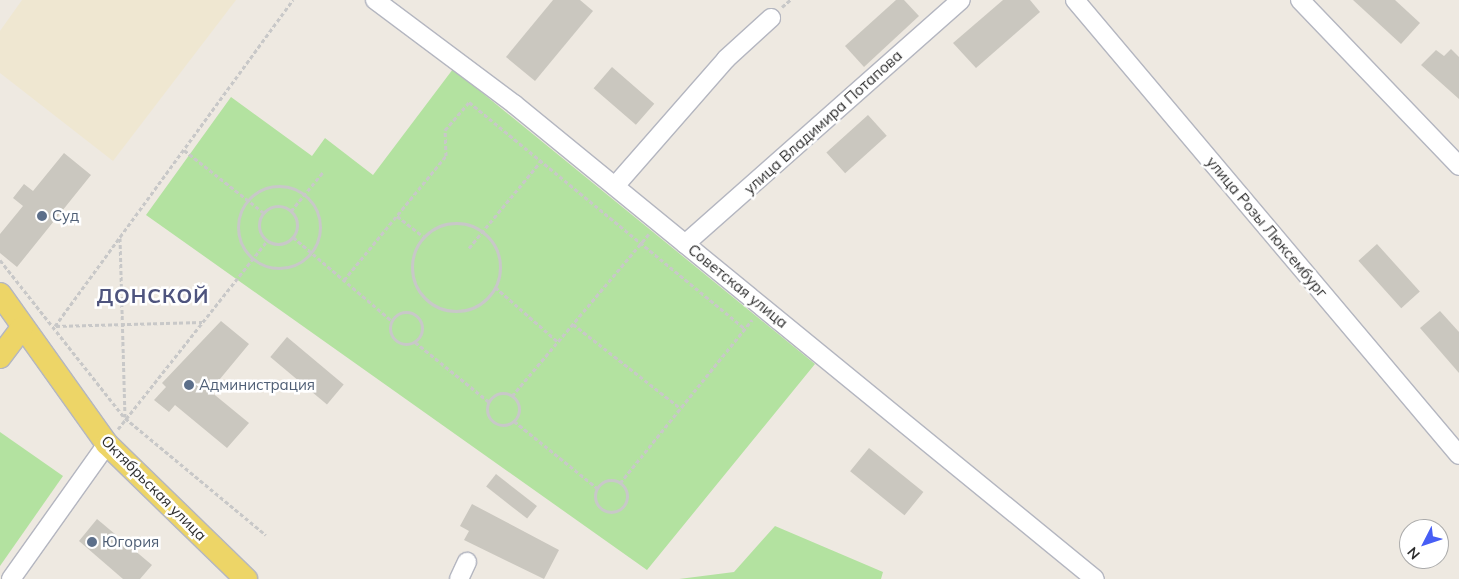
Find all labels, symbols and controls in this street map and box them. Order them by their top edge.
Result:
street label: улица Владимира Потапова [740,46,906,198]
street label: улица Розы Люксембург [1203,153,1331,301]
place label: Суд [52,207,79,225]
marker: Суд [36,210,48,222]
street label: Советская улица [685,240,791,332]
district label: ДОНСКОЙ [96,283,210,307]
place label: Администрация [199,376,315,394]
marker: Администрация [183,379,195,391]
street label: Октябрьская улица [98,432,210,544]
north arrow [1399,519,1449,569]
place label: Югория [102,533,159,551]
marker: Югория [86,536,98,548]
text: N [1403,543,1424,563]

